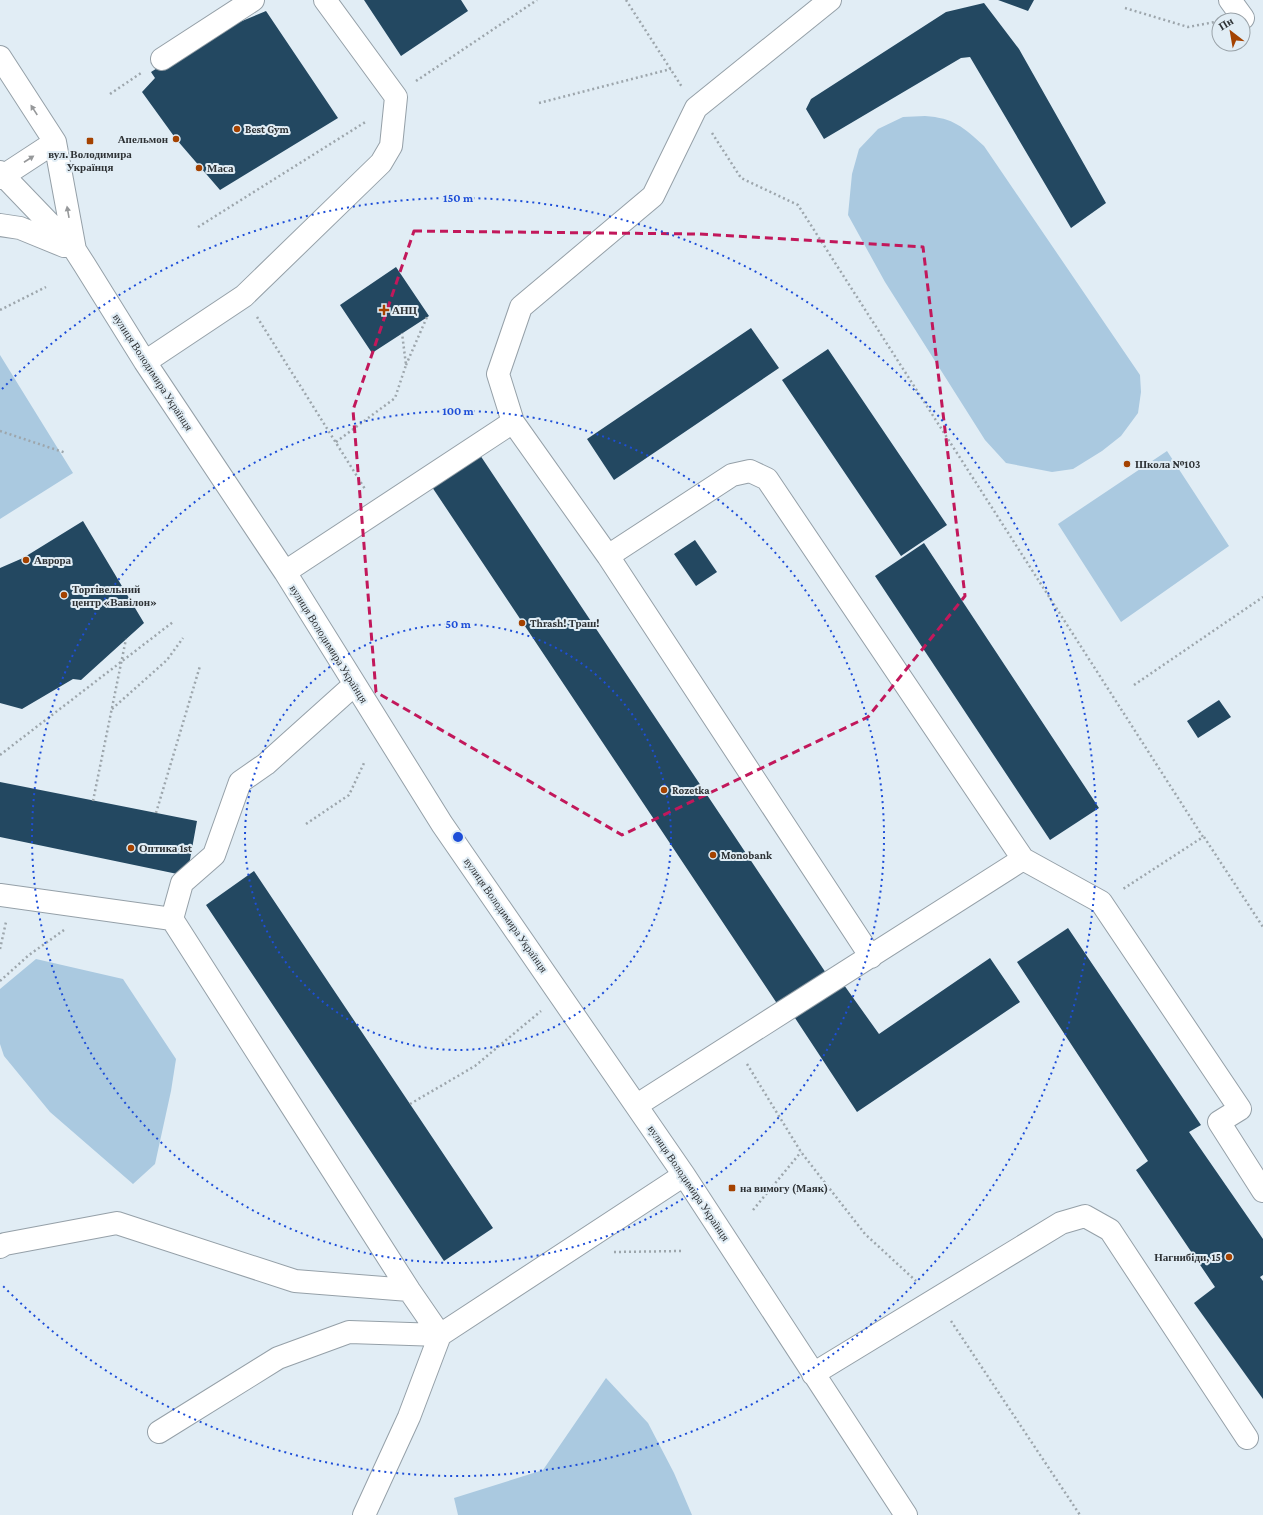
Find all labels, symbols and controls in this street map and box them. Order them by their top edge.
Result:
north arrow [1211,12,1251,52]
text: Пн [1216,14,1236,32]
one-way arrow [30,104,38,115]
place label: Best Gym [245,123,289,135]
marker: Best Gym [232,124,242,134]
place label: Апельмон [118,133,169,145]
marker: Апельмон [171,134,181,144]
marker: вул. Володимира Українця [85,136,95,146]
place label: вул. Володимира Українця [48,148,132,173]
one-way arrow [24,155,34,163]
place label: Маса [207,162,234,174]
marker: Маса [194,163,204,173]
text: 150 m [443,191,474,205]
one-way arrow [64,206,70,218]
place label: АНЦ [392,304,418,316]
marker: АНЦ [379,305,389,315]
street label: вулиця Володимира Українця [111,311,195,433]
text: 100 m [442,404,475,418]
place label: Школа №103 [1135,458,1200,470]
marker: Школа №103 [1122,459,1132,469]
place label: Аврора [34,554,72,566]
marker: Аврора [21,555,31,565]
place label: Торгівельний центр «Вавілон» [72,583,157,608]
street label: вулиця Володимира Українця [288,583,370,705]
marker: Торгівельний центр «Вавілон» [59,590,69,600]
text: 50 m [445,617,472,631]
place label: Thrash! Траш! [530,617,600,629]
marker: Thrash! Траш! [517,618,527,628]
place label: Rozetka [672,784,710,796]
marker: Rozetka [659,785,669,795]
centre of rings [451,830,465,844]
place label: Оптика 1st [139,842,192,854]
marker: Оптика 1st [126,843,136,853]
place label: Monobank [721,849,773,861]
marker: Monobank [708,850,718,860]
street label: вулиця Володимира Українця [462,856,550,974]
street label: вулиця Володимира Українця [646,1123,732,1243]
place label: на вимогу (Маяк) [740,1182,828,1195]
marker: на вимогу (Маяк) [727,1183,737,1193]
place label: Нагнибіди, 15 [1154,1251,1221,1264]
marker: Нагнибіди, 15 [1224,1252,1234,1262]

